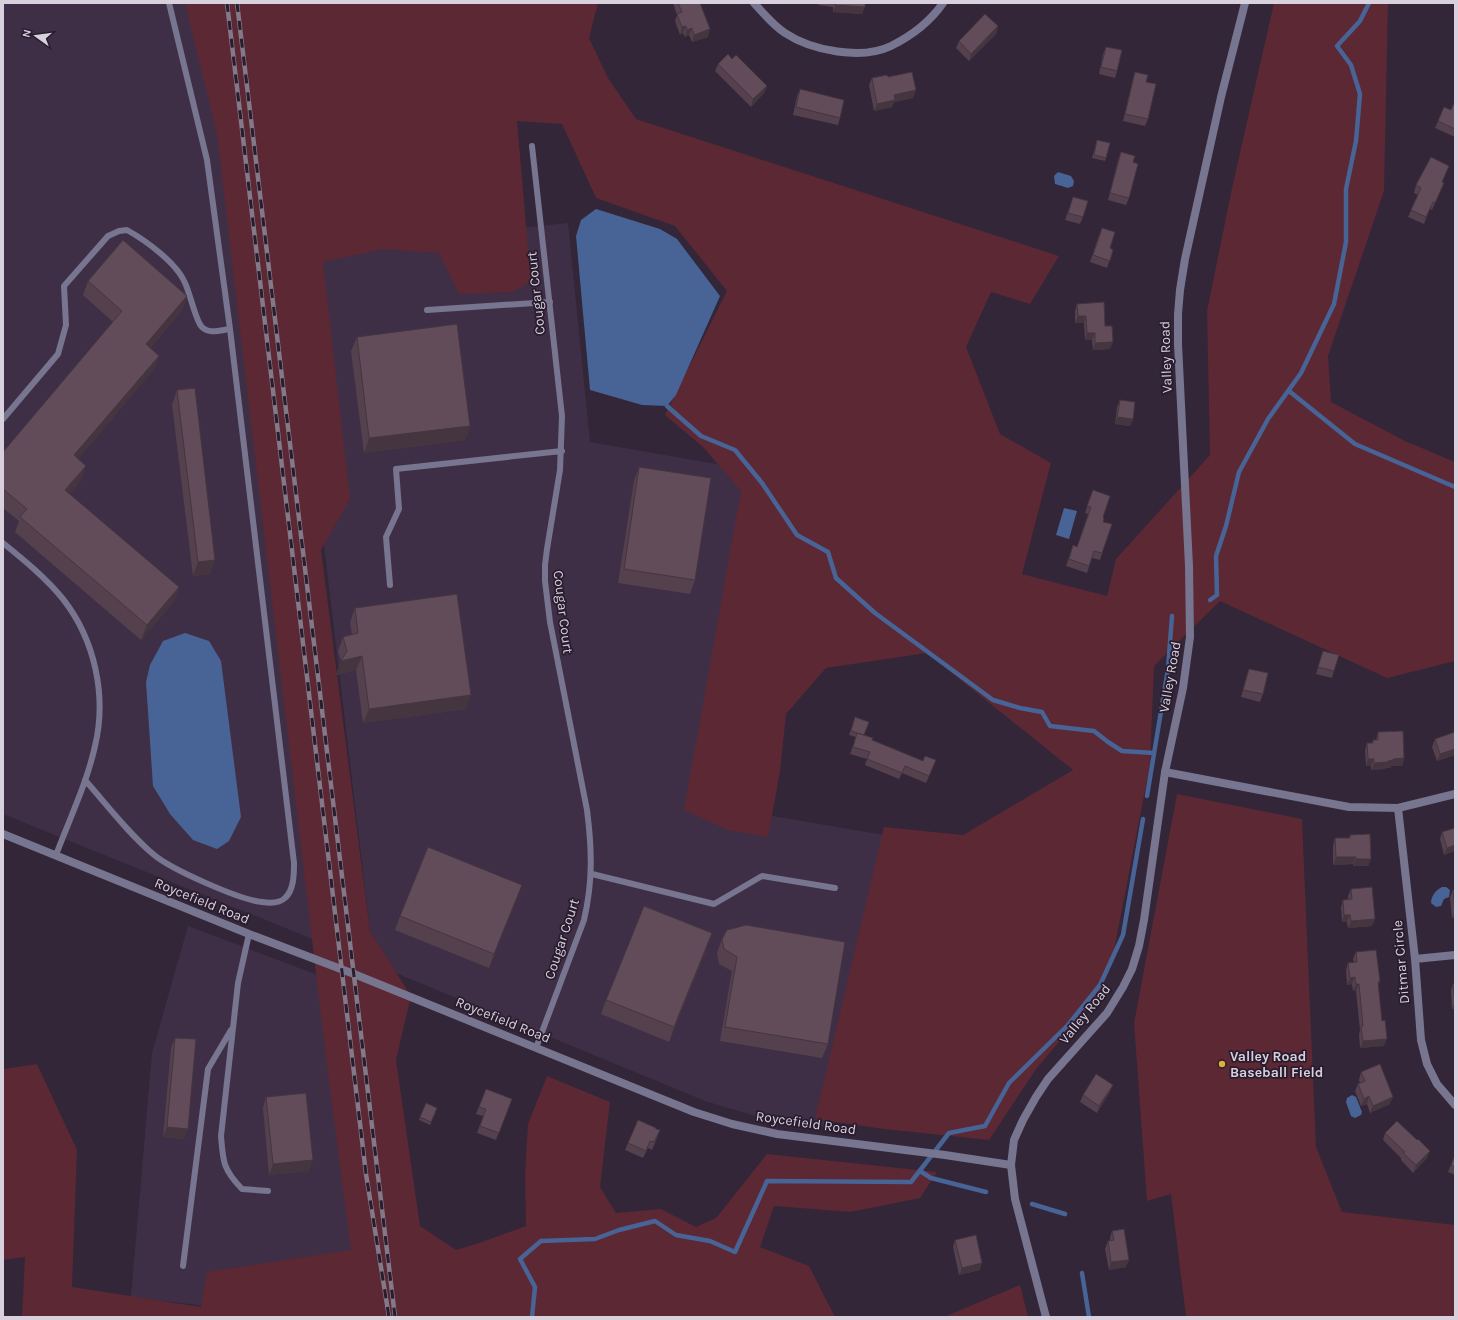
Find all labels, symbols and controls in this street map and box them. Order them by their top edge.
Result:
north arrow [16,16,56,56]
text: N [20,28,34,39]
street label: Cougar Court [523,250,549,336]
street label: Valley Road [1156,321,1176,393]
street label: Cougar Court [549,569,577,655]
street label: Valley Road [1155,640,1185,714]
street label: Roycefield Road [152,874,252,928]
street label: Cougar Court [541,897,583,981]
street label: Ditmar Circle [1389,919,1413,1005]
street label: Valley Road [1056,981,1114,1047]
street label: Roycefield Road [453,993,553,1047]
place label: Valley Road Baseball Field [1230,1048,1323,1081]
marker: Valley Road Baseball Field [1217,1059,1227,1069]
street label: Roycefield Road [755,1108,857,1138]

